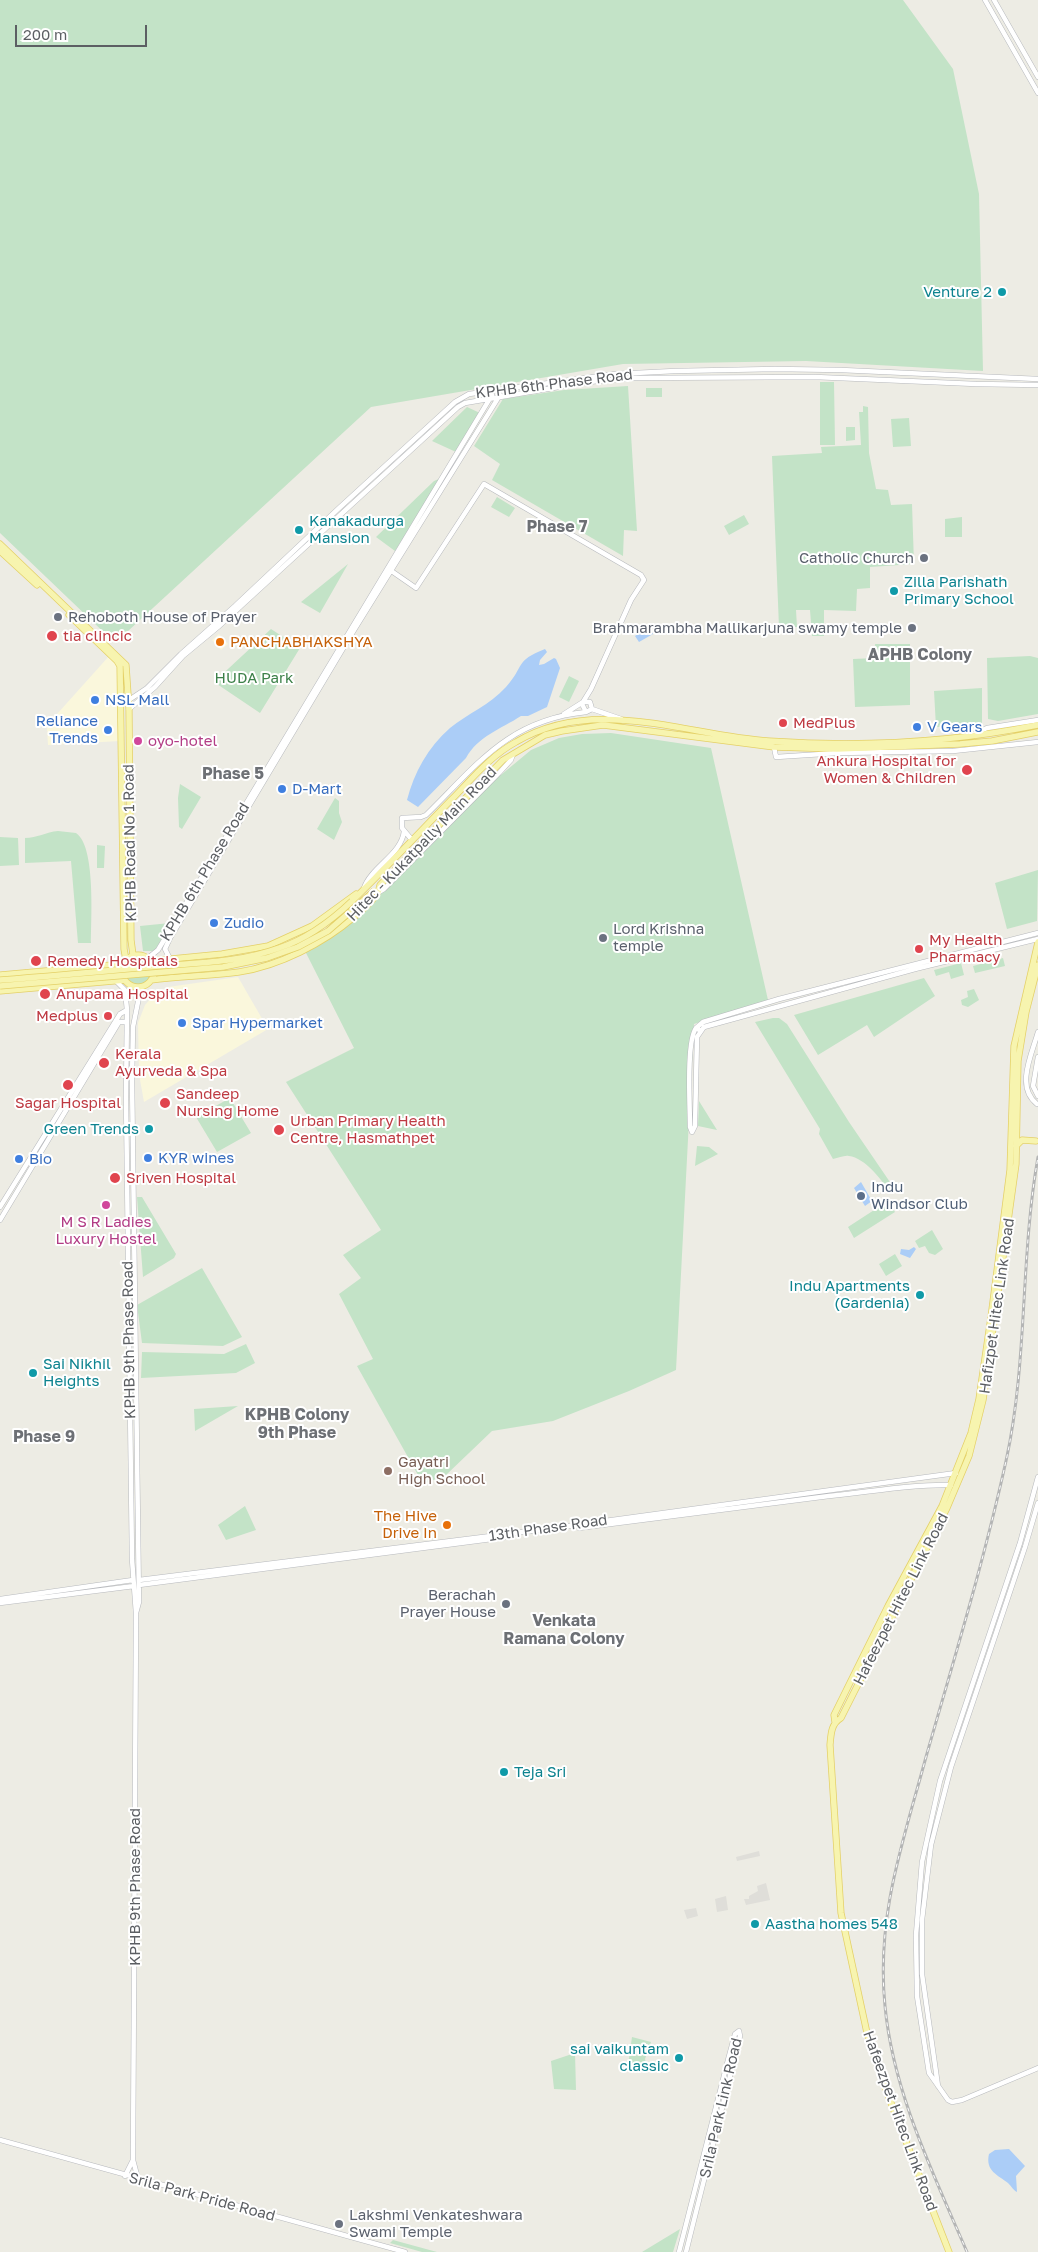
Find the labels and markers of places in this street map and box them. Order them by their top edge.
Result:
place label: Venture 2 [923,283,992,301]
marker: Venture 2 [996,286,1008,298]
place label: Kanakadurga Mansion [309,512,404,547]
marker: Kanakadurga Mansion [293,524,305,536]
place label: Catholic Church [799,549,914,567]
marker: Catholic Church [918,552,930,564]
place label: Zilla Parishath Primary School [904,573,1014,608]
marker: Zilla Parishath Primary School [888,585,900,597]
place label: Rehoboth House of Prayer [68,608,256,626]
marker: Rehoboth House of Prayer [52,611,64,623]
place label: Brahmarambha Mallikarjuna swamy temple [593,619,902,637]
marker: Brahmarambha Mallikarjuna swamy temple [906,622,918,634]
place label: tia clincic [63,627,132,645]
marker: tia clincic [45,629,59,643]
place label: PANCHABHAKSHYA [230,633,372,651]
marker: PANCHABHAKSHYA [214,636,226,648]
place label: NSL Mall [105,691,169,709]
marker: NSL Mall [89,694,101,706]
place label: Reliance Trends [36,712,98,747]
place label: MedPlus [793,714,855,732]
marker: MedPlus [777,717,789,729]
place label: V Gears [927,718,982,736]
marker: V Gears [911,721,923,733]
marker: Reliance Trends [102,724,114,736]
place label: oyo-hotel [148,732,217,750]
marker: oyo-hotel [132,735,144,747]
place label: Ankura Hospital for Women & Children [816,752,956,787]
marker: Ankura Hospital for Women & Children [960,763,974,777]
place label: D-Mart [292,780,342,798]
marker: D-Mart [276,783,288,795]
place label: Zudio [224,914,264,932]
marker: Zudio [208,917,220,929]
place label: Lord Krishna temple [613,920,704,955]
place label: My Health Pharmacy [929,931,1002,966]
marker: Lord Krishna temple [597,932,609,944]
marker: My Health Pharmacy [913,943,925,955]
place label: Remedy Hospitals [47,952,178,970]
marker: Remedy Hospitals [29,954,43,968]
place label: Anupama Hospital [56,985,188,1003]
marker: Anupama Hospital [38,987,52,1001]
place label: Medplus [36,1007,98,1025]
marker: Medplus [102,1010,114,1022]
place label: Spar Hypermarket [192,1014,323,1032]
marker: Spar Hypermarket [176,1017,188,1029]
place label: Kerala Ayurveda & Spa [115,1045,227,1080]
marker: Kerala Ayurveda & Spa [97,1056,111,1070]
marker: Sagar Hospital [61,1078,75,1092]
place label: Sandeep Nursing Home [176,1085,279,1120]
place label: Sagar Hospital [15,1094,121,1112]
marker: Sandeep Nursing Home [158,1096,172,1110]
place label: Urban Primary Health Centre, Hasmathpet [290,1112,446,1147]
place label: Green Trends [44,1120,139,1138]
marker: Green Trends [143,1123,155,1135]
marker: Urban Primary Health Centre, Hasmathpet [272,1123,286,1137]
place label: KYR wines [158,1149,234,1167]
place label: Bio [29,1150,52,1168]
marker: KYR wines [142,1152,154,1164]
marker: Bio [13,1153,25,1165]
place label: Sriven Hospital [126,1169,236,1187]
marker: Sriven Hospital [108,1171,122,1185]
place label: Indu Windsor Club [871,1178,968,1213]
marker: Indu Windsor Club [855,1190,867,1202]
marker: M S R Ladies Luxury Hostel [100,1199,112,1211]
place label: M S R Ladies Luxury Hostel [56,1213,156,1248]
place label: Indu Apartments (Gardenia) [789,1277,910,1312]
marker: Indu Apartments (Gardenia) [914,1289,926,1301]
place label: Sai Nikhil Heights [43,1355,111,1390]
marker: Sai Nikhil Heights [27,1367,39,1379]
place label: Gayatri High School [398,1453,485,1488]
marker: Gayatri High School [382,1465,394,1477]
place label: The Hive Drive In [374,1507,437,1542]
marker: The Hive Drive In [441,1519,453,1531]
place label: Berachah Prayer House [400,1586,496,1621]
marker: Berachah Prayer House [500,1598,512,1610]
place label: Teja Sri [514,1763,566,1781]
marker: Teja Sri [498,1766,510,1778]
place label: Aastha homes 548 [765,1915,898,1933]
marker: Aastha homes 548 [749,1918,761,1930]
place label: sai vaikuntam classic [570,2040,669,2075]
marker: sai vaikuntam classic [673,2052,685,2064]
place label: Lakshmi Venkateshwara Swami Temple [349,2206,523,2241]
marker: Lakshmi Venkateshwara Swami Temple [333,2218,345,2230]

